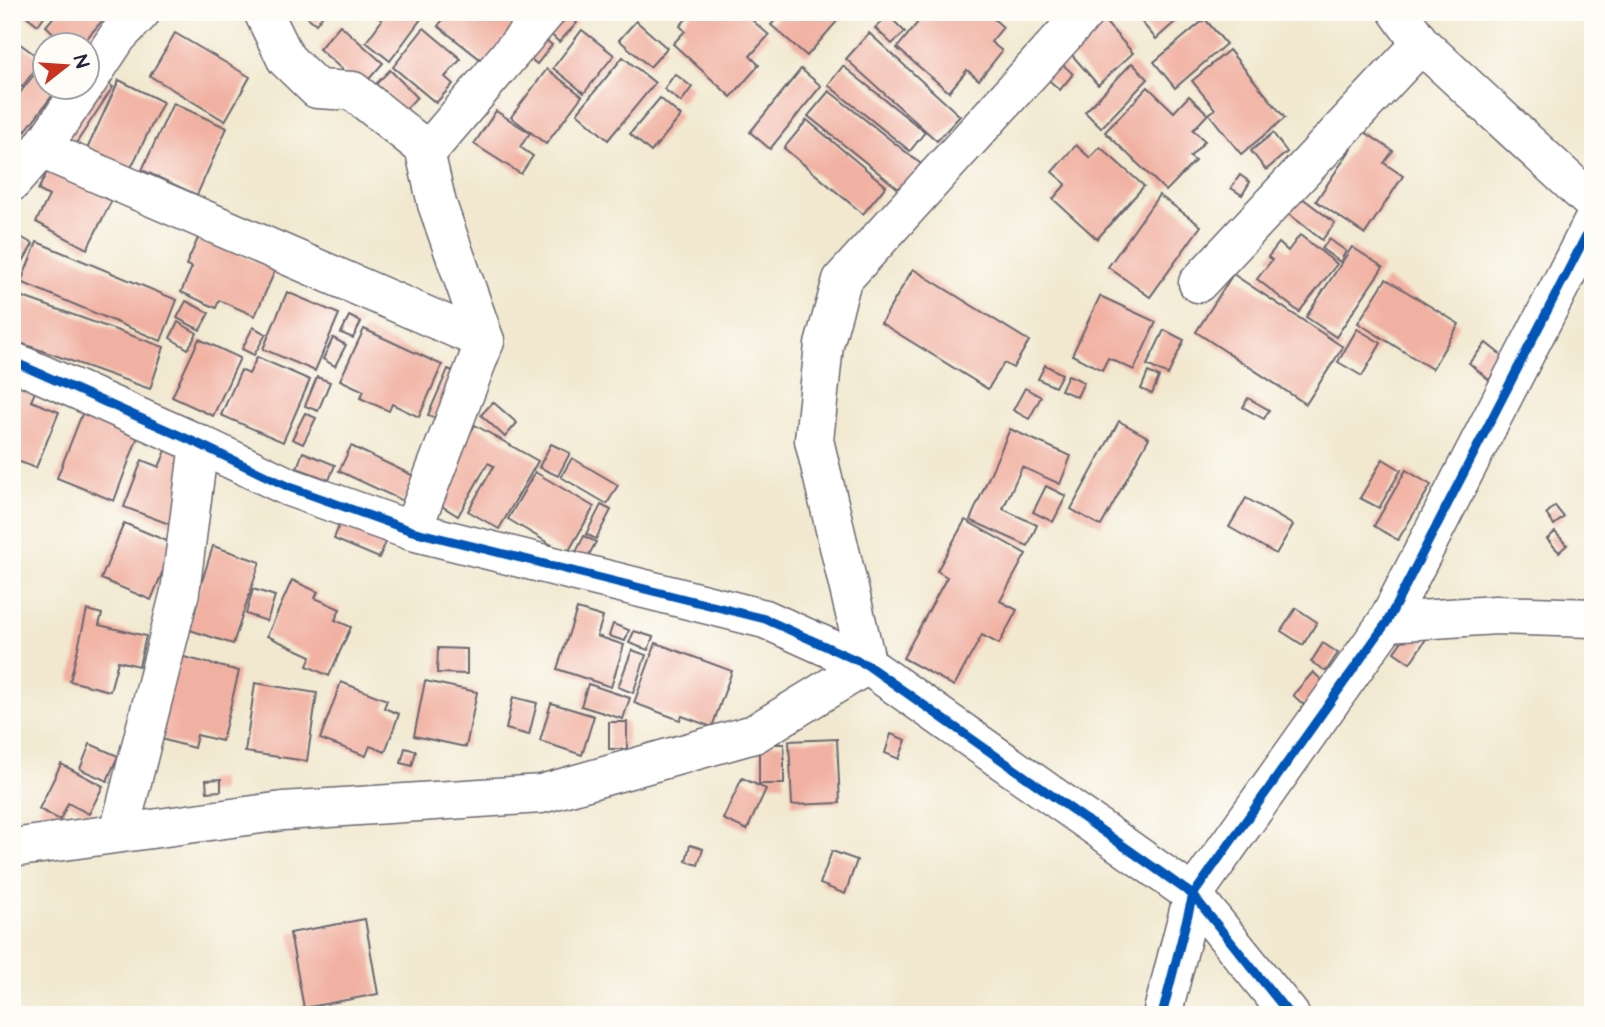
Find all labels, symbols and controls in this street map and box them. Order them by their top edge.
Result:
north arrow [32,32,102,102]
text: N [66,52,95,71]

